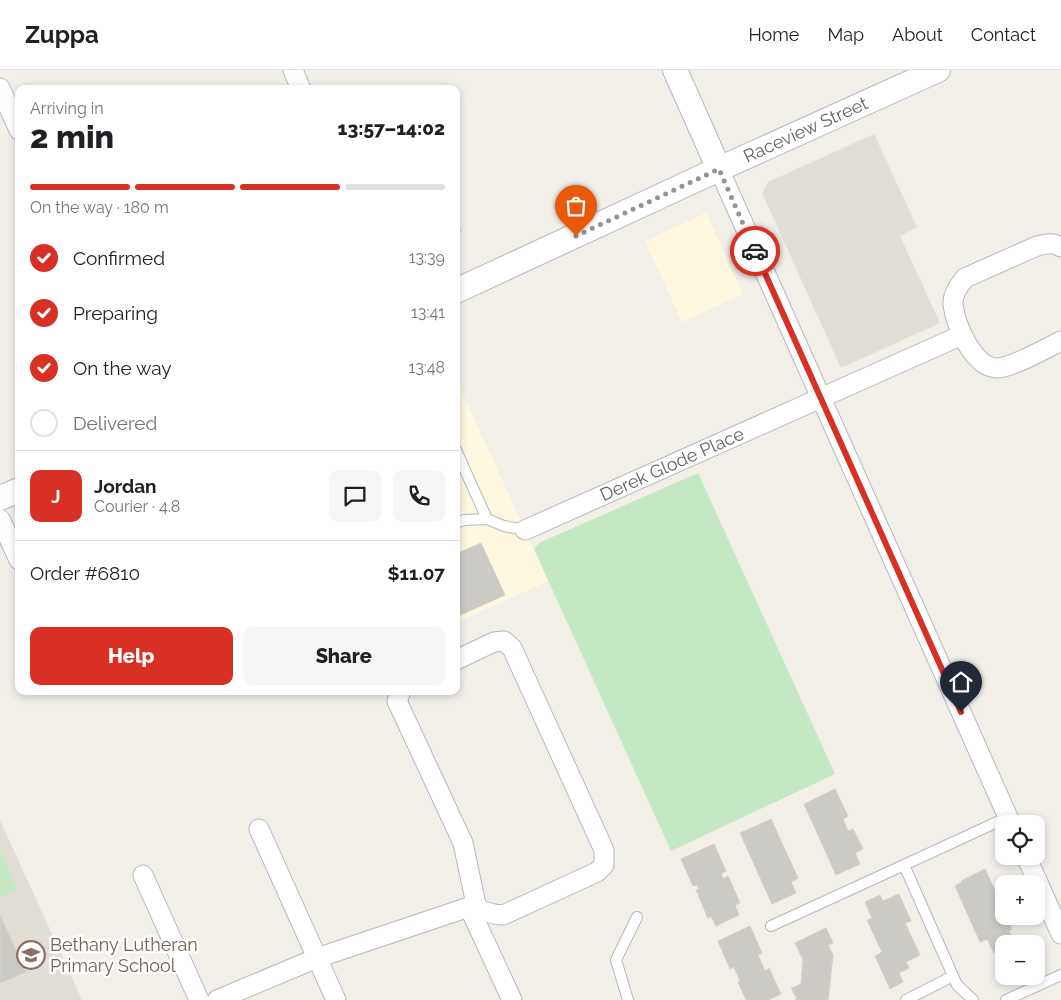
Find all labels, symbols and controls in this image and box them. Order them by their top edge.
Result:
text: Zuppa [25,20,99,49]
text: Home [748,24,799,45]
text: Map [827,24,864,45]
text: About [892,24,943,45]
text: Contact [971,24,1036,45]
street label: Raceview Street [740,92,871,167]
text: Arriving in [30,99,104,118]
text: 13:57–14:02 [338,117,445,139]
text: 2 min [30,118,114,155]
pin [555,185,597,236]
icon: bag [562,192,590,220]
text: On the way · 180 m [30,198,169,217]
courier [730,226,780,276]
icon: car [741,237,769,265]
icon: check [30,244,58,272]
text: Confirmed [73,247,165,269]
text: 13:39 [409,248,445,267]
icon: check [30,299,58,327]
text: Preparing [73,302,158,324]
text: 13:41 [411,303,445,322]
icon: check [30,354,58,382]
text: On the way [73,357,172,379]
text: 13:48 [408,358,445,377]
text: Delivered [73,412,157,434]
street label: Derek Glode Place [597,423,747,505]
button: chat [329,470,381,522]
button: phone [393,470,445,522]
text: Jordan [94,475,157,497]
text: J [51,485,61,507]
text: Courier · 4.8 [94,497,180,516]
text: Order #6810 [30,562,140,584]
text: $11.07 [388,562,445,584]
button: Help [30,627,233,685]
button: Share [243,627,445,685]
pin [940,661,982,712]
icon: home [947,668,975,696]
map controls [995,815,1045,985]
button: locate [995,815,1045,865]
button: + [995,875,1045,925]
place label: Bethany Lutheran Primary School [50,934,198,976]
button: − [995,935,1045,985]
school or university icon: Bethany Lutheran Primary School [16,940,46,970]

